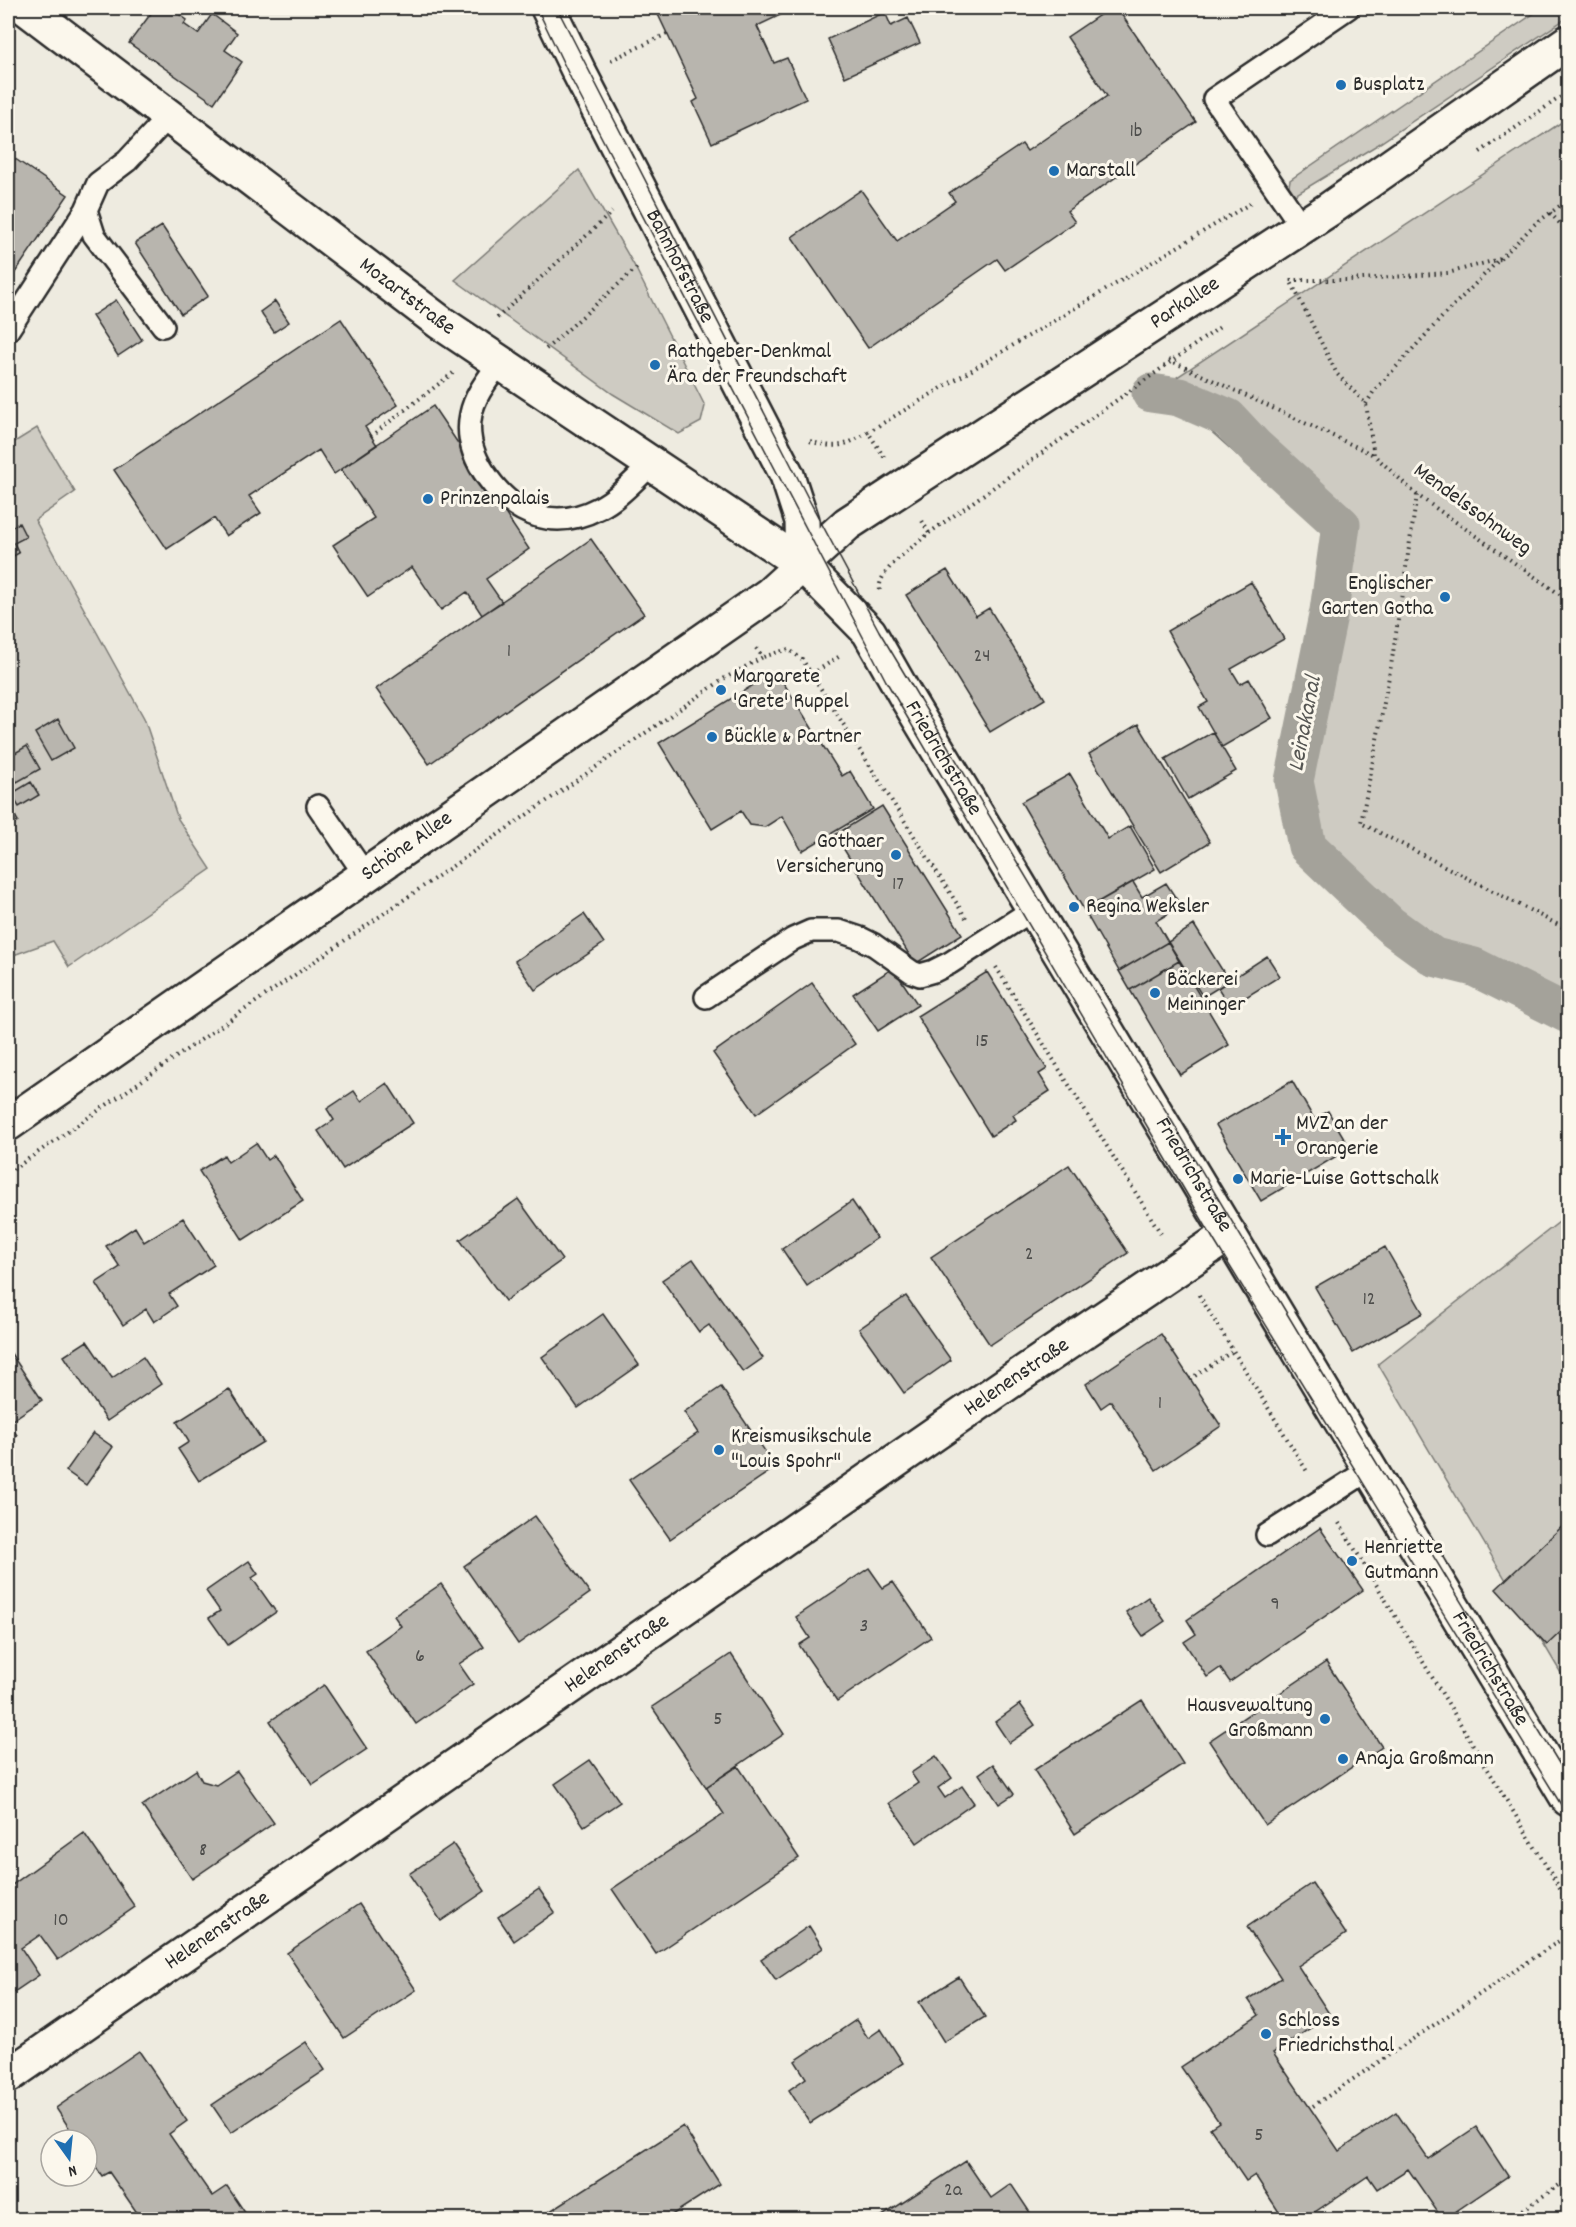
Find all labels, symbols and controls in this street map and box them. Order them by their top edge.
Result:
place label: Busplatz [1353,70,1425,101]
marker: Busplatz [1334,78,1348,92]
house number: 1b [1129,118,1143,146]
place label: Marstall [1066,156,1136,187]
marker: Marstall [1047,164,1061,178]
street label: Bahnhofstraße [637,204,722,329]
street label: Mozartstraße [352,250,461,344]
street label: Parkallee [1144,269,1226,338]
place label: Rathgeber-Denkmal Ära der Freundschaft [667,337,847,393]
marker: Rathgeber-Denkmal Ära der Freundschaft [648,358,662,372]
street label: Mendelssohnweg [1406,456,1538,564]
place label: Prinzenpalais [440,484,550,515]
marker: Prinzenpalais [421,492,435,506]
place label: Englischer Garten Gotha [1321,569,1434,625]
marker: Englischer Garten Gotha [1438,590,1452,604]
house number: 1 [507,638,511,666]
house number: 24 [973,643,991,671]
place label: Margarete 'Grete' Ruppel [733,662,849,718]
water label: Leinakanal [1280,671,1332,774]
marker: Margarete 'Grete' Ruppel [714,683,728,697]
street label: Friedrichstraße [897,695,990,822]
place label: Bückle & Partner [724,722,862,753]
marker: Bückle & Partner [705,730,719,744]
street label: Schöne Allee [355,804,459,889]
place label: Gothaer Versicherung [776,827,885,883]
marker: Gothaer Versicherung [889,848,903,862]
house number: 17 [892,871,904,899]
place label: Regina Weksler [1086,892,1210,923]
marker: Regina Weksler [1067,900,1081,914]
place label: Bäckerei Meininger [1167,965,1246,1021]
marker: Bäckerei Meininger [1148,986,1162,1000]
house number: 15 [975,1028,989,1056]
place label: MVZ an der Orangerie [1296,1109,1389,1165]
street label: Friedrichstraße [1147,1112,1240,1238]
marker: MVZ an der Orangerie [1274,1128,1292,1146]
place label: Marie-Luise Gottschalk [1250,1164,1439,1195]
marker: Marie-Luise Gottschalk [1231,1172,1245,1186]
house number: 2 [1025,1241,1033,1269]
house number: 12 [1362,1286,1376,1314]
street label: Helenenstraße [958,1330,1076,1425]
house number: 1 [1158,1390,1162,1418]
place label: Kreismusikschule "Louis Spohr" [731,1422,872,1478]
marker: Kreismusikschule "Louis Spohr" [712,1443,726,1457]
place label: Henriette Gutmann [1364,1533,1443,1589]
marker: Henriette Gutmann [1345,1554,1359,1568]
house number: 9 [1270,1591,1280,1619]
street label: Friedrichstraße [1443,1605,1536,1732]
street label: Helenenstraße [558,1606,676,1701]
house number: 3 [860,1613,868,1641]
house number: 6 [415,1643,425,1671]
place label: Hausvewaltung Großmann [1187,1691,1313,1747]
house number: 5 [713,1706,723,1734]
marker: Hausvewaltung Großmann [1318,1712,1332,1726]
place label: Anaja Großmann [1355,1744,1494,1775]
marker: Anaja Großmann [1336,1752,1350,1766]
house number: 8 [199,1837,207,1865]
street label: Helenenstraße [159,1883,277,1978]
house number: 10 [53,1907,69,1935]
place label: Schloss Friedrichsthal [1278,2006,1394,2062]
marker: Schloss Friedrichsthal [1259,2027,1273,2041]
house number: 5 [1254,2122,1264,2150]
north arrow [39,2128,99,2188]
text: N [65,2158,79,2182]
house number: 2a [944,2177,963,2205]

